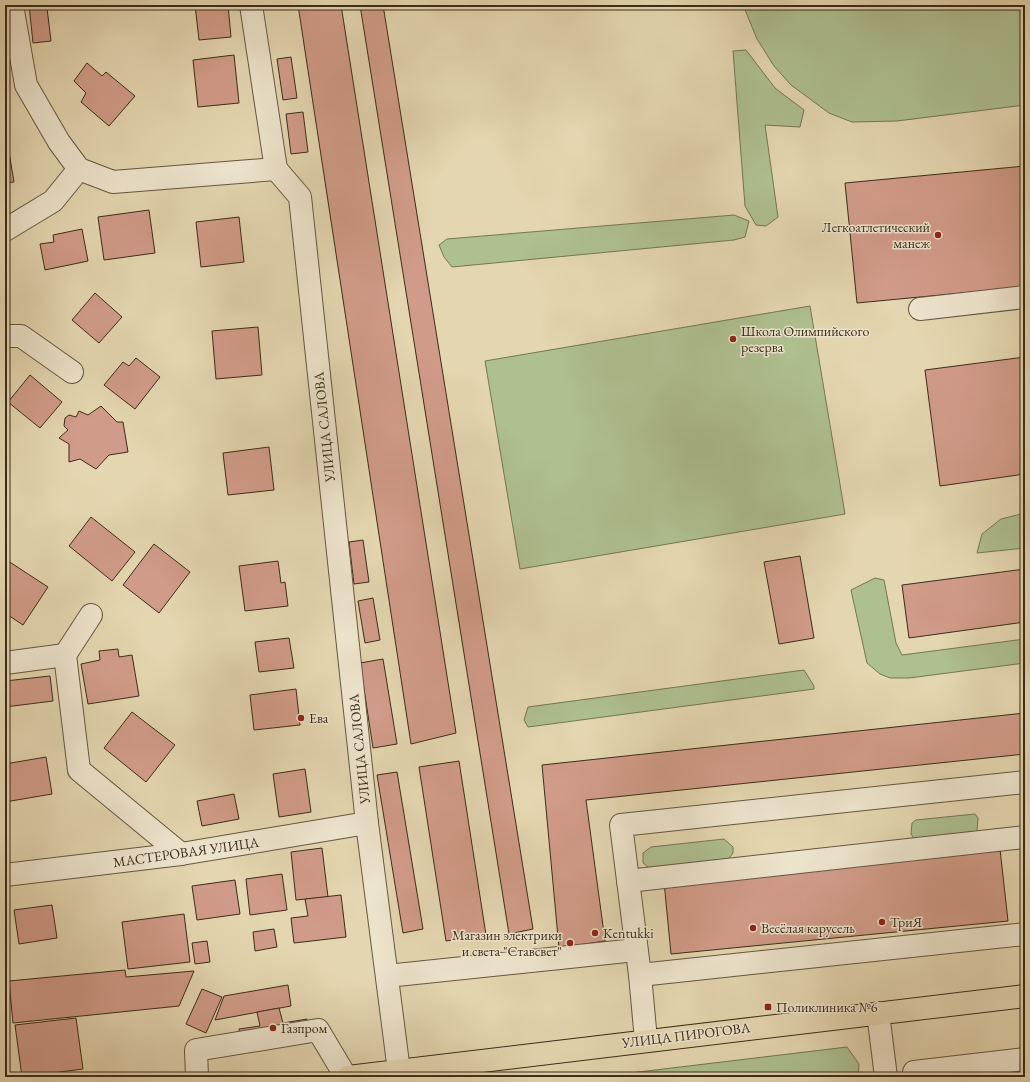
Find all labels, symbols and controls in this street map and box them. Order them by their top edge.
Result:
place label: Легкоатлетический манеж [822,218,931,252]
marker: Легкоатлетический манеж [933,230,943,240]
place label: Школа Олимпийского резерва [741,322,869,356]
marker: Школа Олимпийского резерва [728,334,738,344]
street label: УЛИЦА САЛОВА [309,371,339,484]
street label: УЛИЦА САЛОВА [344,693,374,806]
place label: Ева [309,709,329,727]
marker: Ева [296,713,306,723]
street label: МАСТЕРОВАЯ УЛИЦА [112,833,260,871]
place label: ТриЯ [890,913,923,931]
marker: ТриЯ [877,917,887,927]
place label: Весёлая карусель [761,919,855,937]
marker: Весёлая карусель [748,923,758,933]
place label: Kentukki [603,924,654,942]
place label: Магазин электрики и света "Ставсвет" [452,926,563,960]
marker: Kentukki [590,928,600,938]
marker: Магазин электрики и света "Ставсвет" [565,938,575,948]
place label: Поликлиника №6 [776,998,878,1016]
marker: Поликлиника №6 [763,1002,773,1012]
street label: УЛИЦА ПИРОГОВА [620,1018,752,1052]
place label: Газпром [281,1019,328,1037]
marker: Газпром [268,1023,278,1033]

